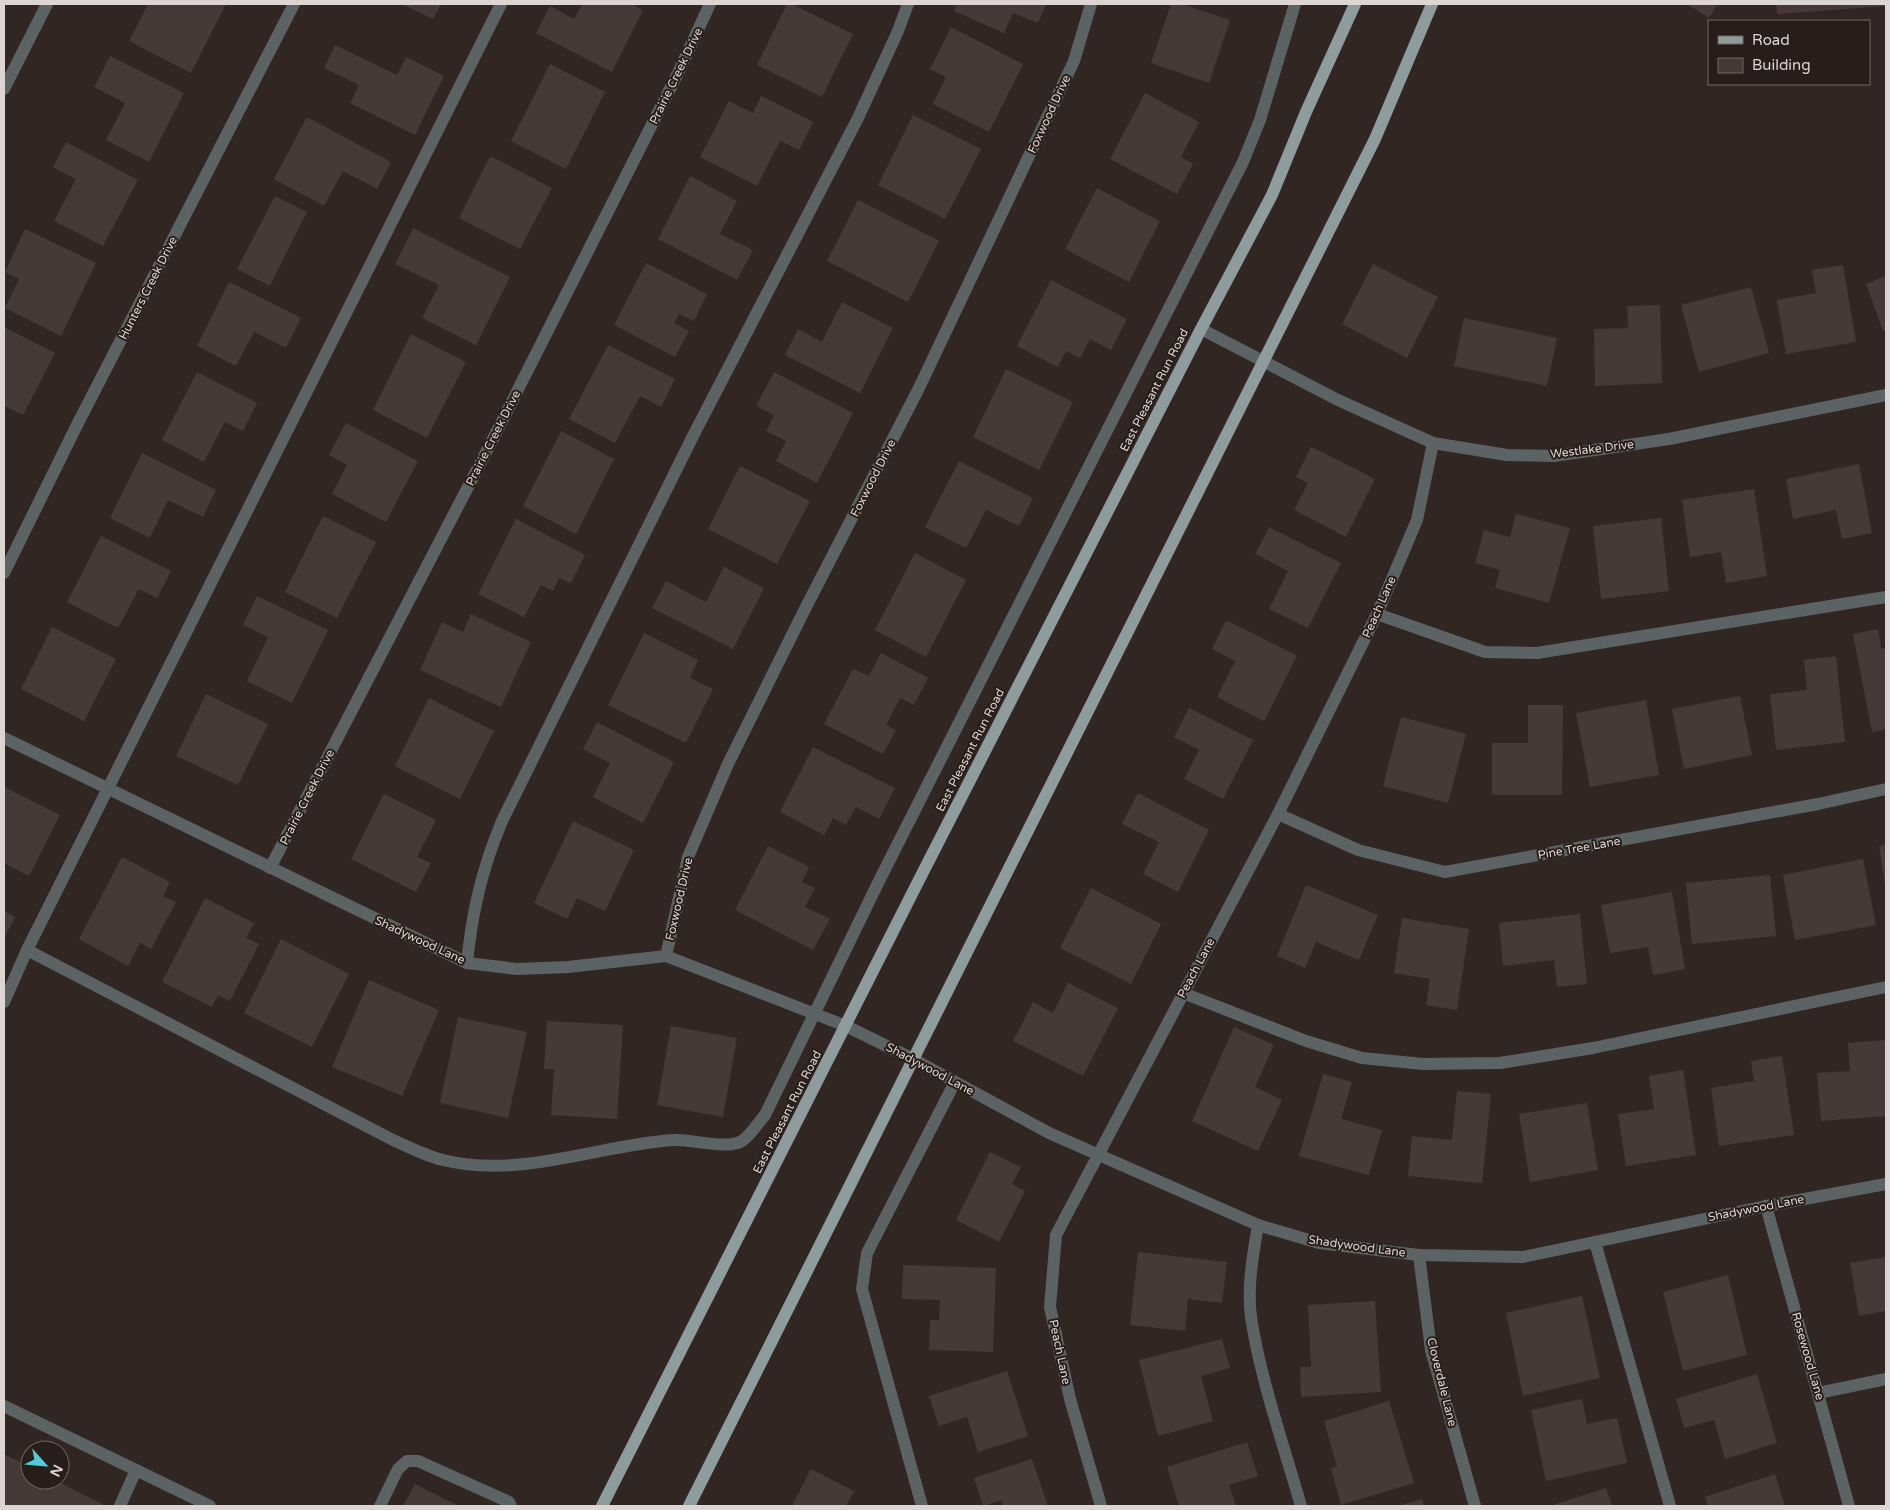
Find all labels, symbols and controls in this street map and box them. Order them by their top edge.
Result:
legend [1708,20,1870,85]
street label: Prairie Creek Drive [647,25,705,126]
text: Road [1752,31,1790,49]
text: Building [1752,56,1811,74]
street label: Foxwood Drive [1025,72,1073,155]
street label: Hunters Creek Drive [116,234,180,342]
street label: East Pleasant Run Road [1117,326,1191,454]
street label: Prairie Creek Drive [463,388,523,488]
street label: Foxwood Drive [847,437,899,519]
street label: Westlake Drive [1549,437,1635,461]
street label: Peach Lane [1359,574,1399,640]
street label: East Pleasant Run Road [933,686,1007,814]
street label: Prairie Creek Drive [277,747,337,847]
street label: Pine Tree Lane [1537,834,1622,862]
street label: Foxwood Drive [663,856,695,942]
street label: Shadywood Lane [373,913,467,967]
street label: Peach Lane [1174,935,1218,1000]
street label: Shadywood Lane [884,1040,977,1098]
street label: East Pleasant Run Road [750,1048,824,1176]
street label: Shadywood Lane [1707,1192,1806,1224]
street label: Shadywood Lane [1308,1232,1407,1260]
street label: Rosewood Lane [1789,1310,1827,1402]
street label: Peach Lane [1046,1318,1074,1386]
street label: Cloverdale Lane [1424,1336,1460,1428]
north arrow [20,1440,70,1490]
text: N [46,1462,66,1480]

